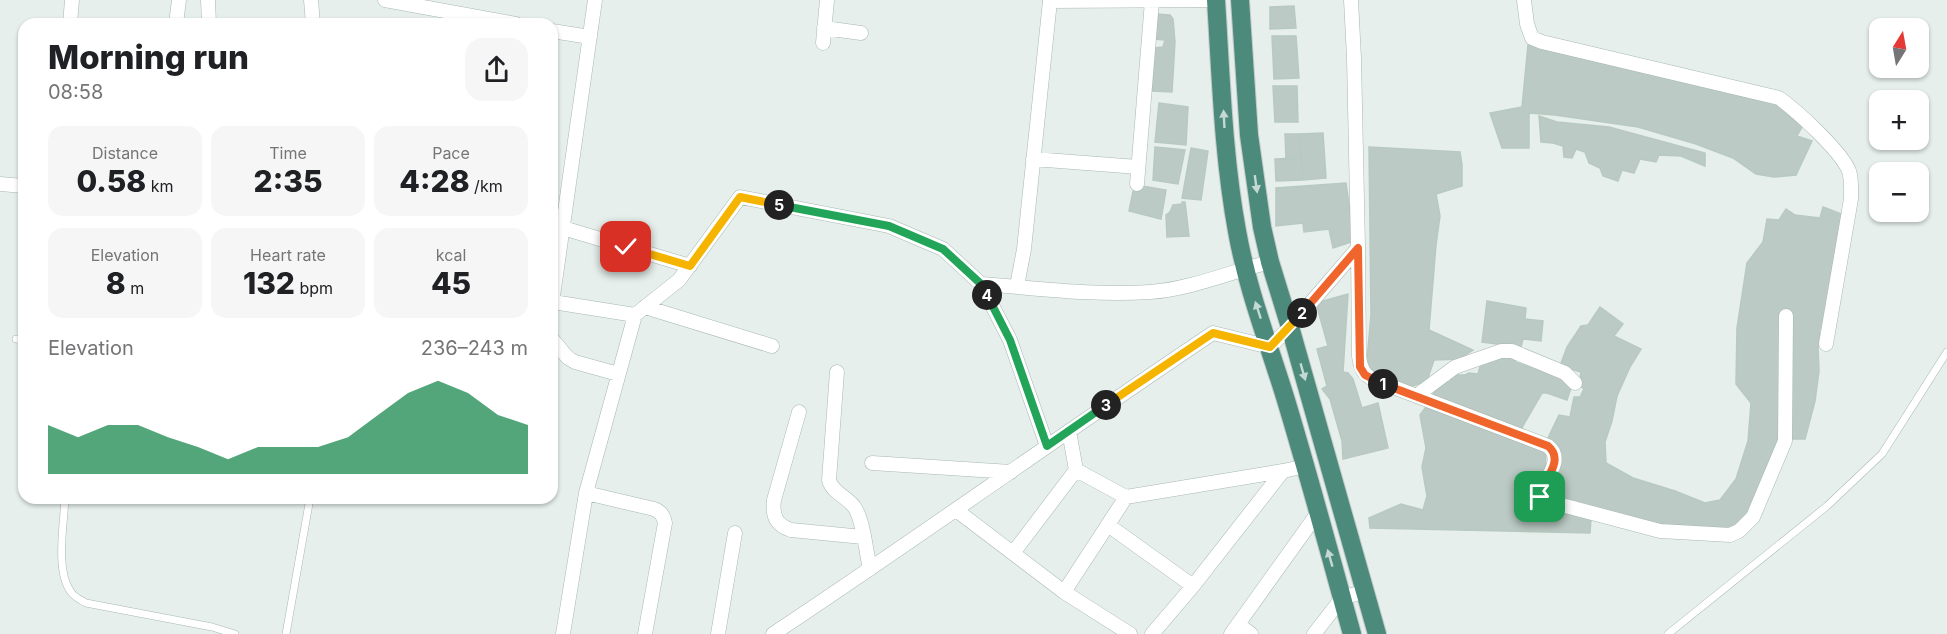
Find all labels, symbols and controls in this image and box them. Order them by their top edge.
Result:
north arrow [1869,18,1929,78]
map controls [1869,18,1929,222]
text: Morning run [48,37,249,77]
button: share [465,38,528,101]
text: 08:58 [48,80,103,104]
button: + [1869,90,1929,150]
one-way arrow [1219,109,1228,128]
text: Distance [92,143,158,163]
text: Time [269,143,307,163]
text: Pace [432,143,470,163]
button: − [1869,162,1929,222]
text: 0.58 [76,163,146,199]
text: 2:35 [254,163,322,199]
text: 4:28 [399,163,470,199]
one-way arrow [1252,174,1261,193]
text: km [146,176,174,196]
text: /km [470,176,503,196]
pin: 5 [764,190,794,220]
text: 5 [774,195,784,215]
pin [600,221,651,272]
icon: check [609,230,642,263]
text: Elevation [91,245,159,265]
text: Heart rate [250,245,326,265]
text: kcal [436,245,466,265]
text: 8 [106,265,126,301]
text: 132 [243,265,295,301]
text: 45 [431,265,471,301]
text: m [126,278,144,298]
text: bpm [295,278,333,298]
pin: 4 [972,280,1002,310]
text: 4 [982,285,992,305]
pin: 2 [1287,298,1317,328]
one-way arrow [1252,301,1262,319]
text: 2 [1297,303,1307,323]
text: Elevation [48,336,134,360]
text: 236–243 m [421,336,528,360]
one-way arrow [1299,364,1308,382]
pin: 1 [1368,369,1398,399]
text: 1 [1380,374,1386,394]
pin: 3 [1091,390,1121,420]
text: 3 [1101,395,1111,415]
pin [1514,471,1565,522]
icon: arrive [1523,480,1556,513]
one-way arrow [1325,548,1334,566]

